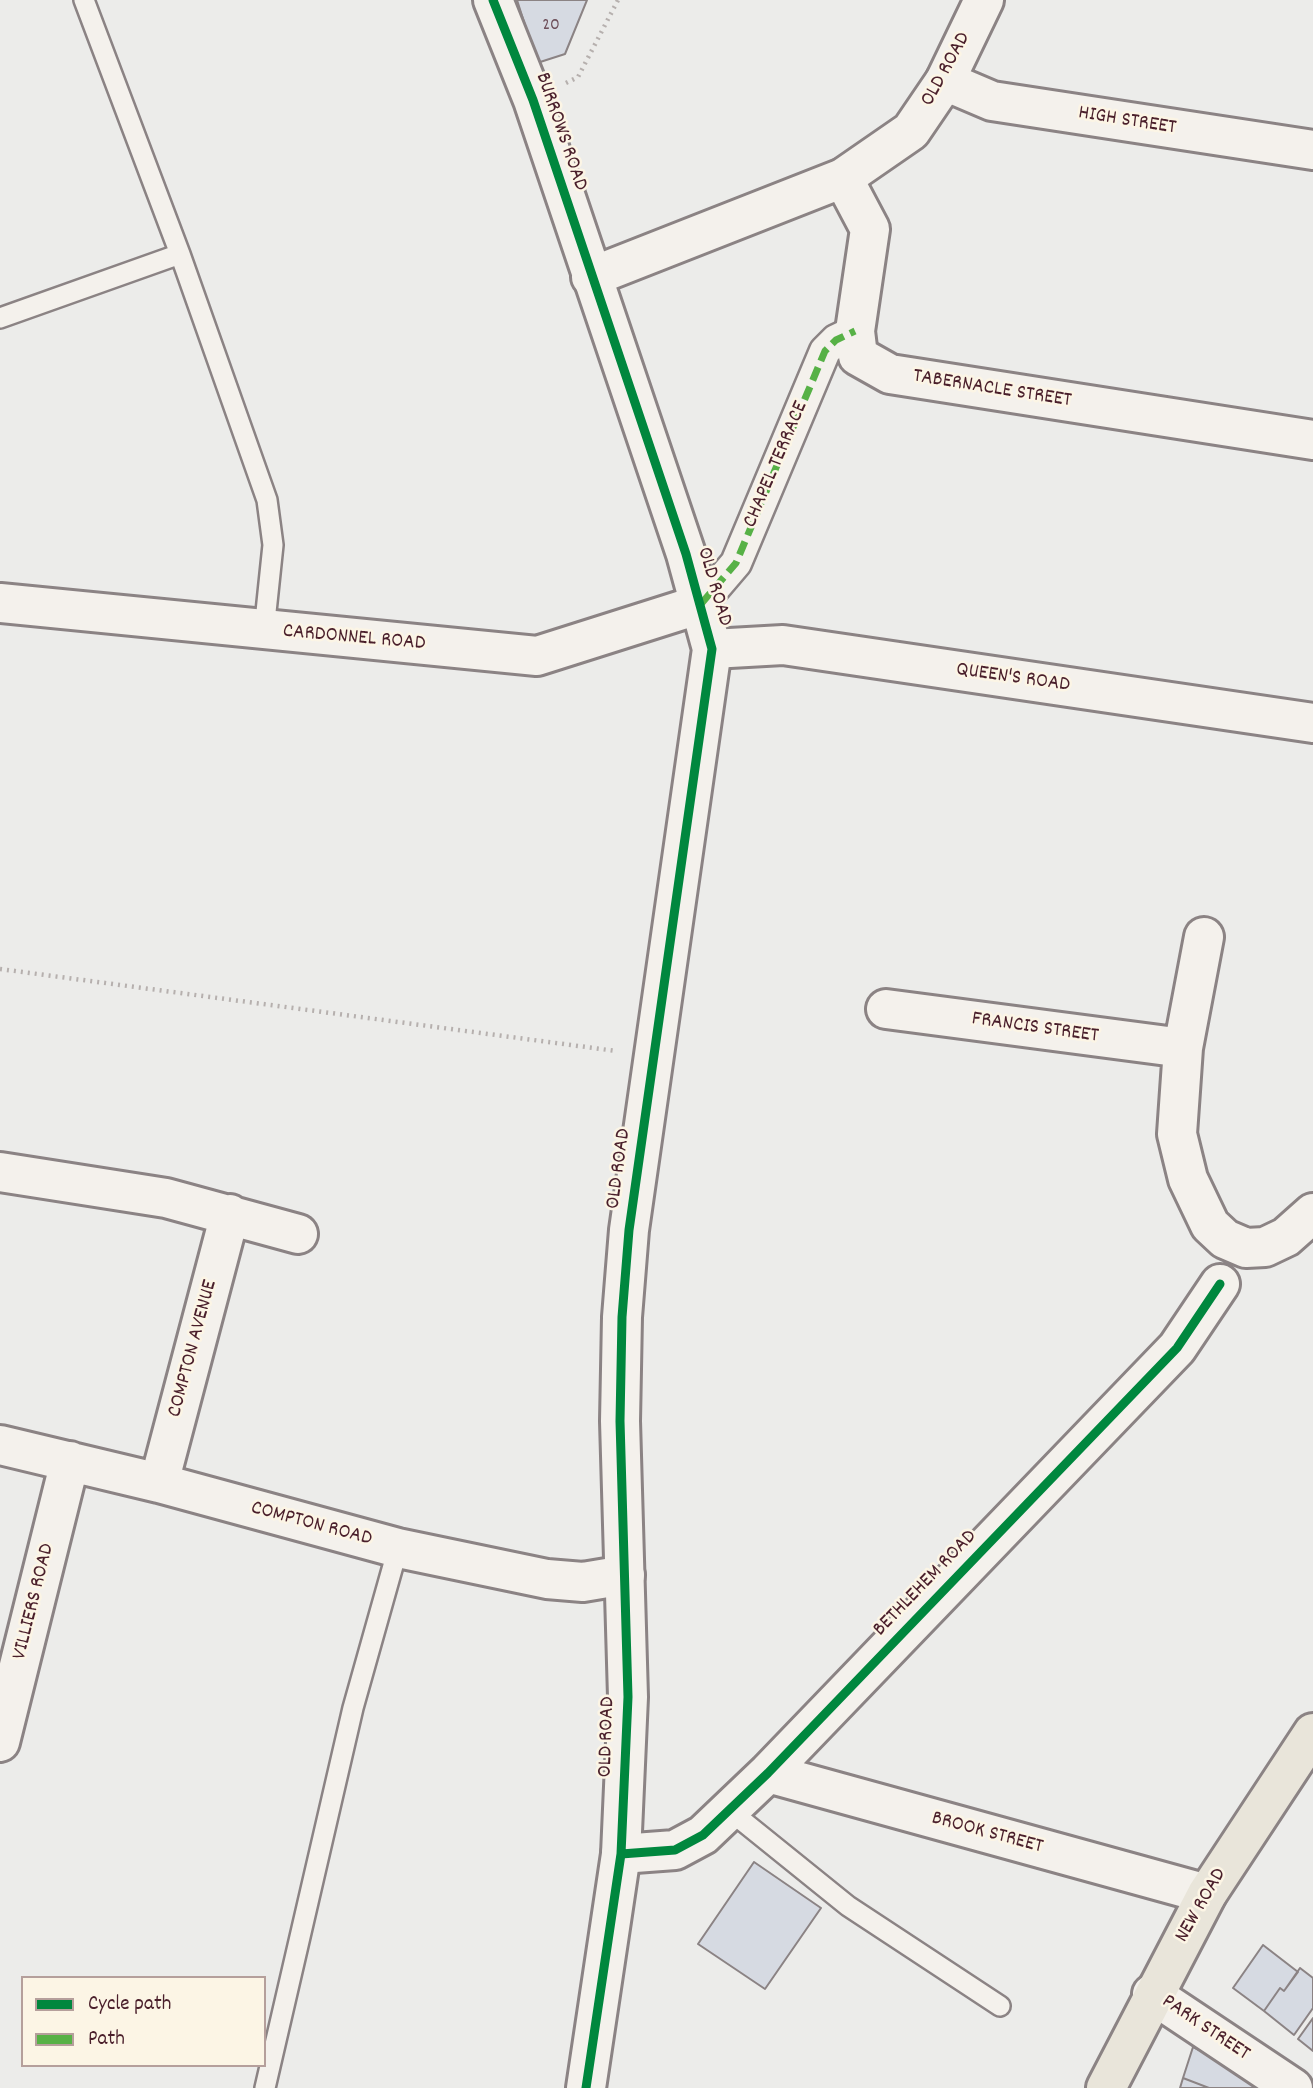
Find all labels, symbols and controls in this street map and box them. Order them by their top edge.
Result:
house number: 20 [542,16,560,38]
street label: OLD ROAD [916,29,978,111]
street label: BURROWS ROAD [528,70,592,194]
street label: HIGH STREET [1076,102,1178,142]
street label: TABERNACLE STREET [911,365,1073,415]
street label: CHAPEL TERRACE [739,398,815,532]
street label: OLD ROAD [690,545,736,629]
street label: CARDONNEL ROAD [282,620,426,658]
street label: QUEEN'S ROAD [955,659,1071,699]
street label: FRANCIS STREET [970,1008,1100,1050]
street label: OLD ROAD [602,1127,638,1211]
street label: COMPTON AVENUE [164,1278,224,1420]
street label: COMPTON ROAD [248,1497,374,1553]
street label: BETHLEHEM ROAD [869,1525,983,1643]
street label: VILLIERS ROAD [8,1541,62,1663]
street label: OLD ROAD [594,1696,622,1778]
street label: BROOK STREET [929,1807,1045,1861]
street label: NEW ROAD [1171,1864,1233,1948]
legend [21,1976,266,2067]
text: Cycle path [88,1990,171,2020]
street label: PARK STREET [1156,1990,1254,2068]
text: Path [88,2025,125,2055]

